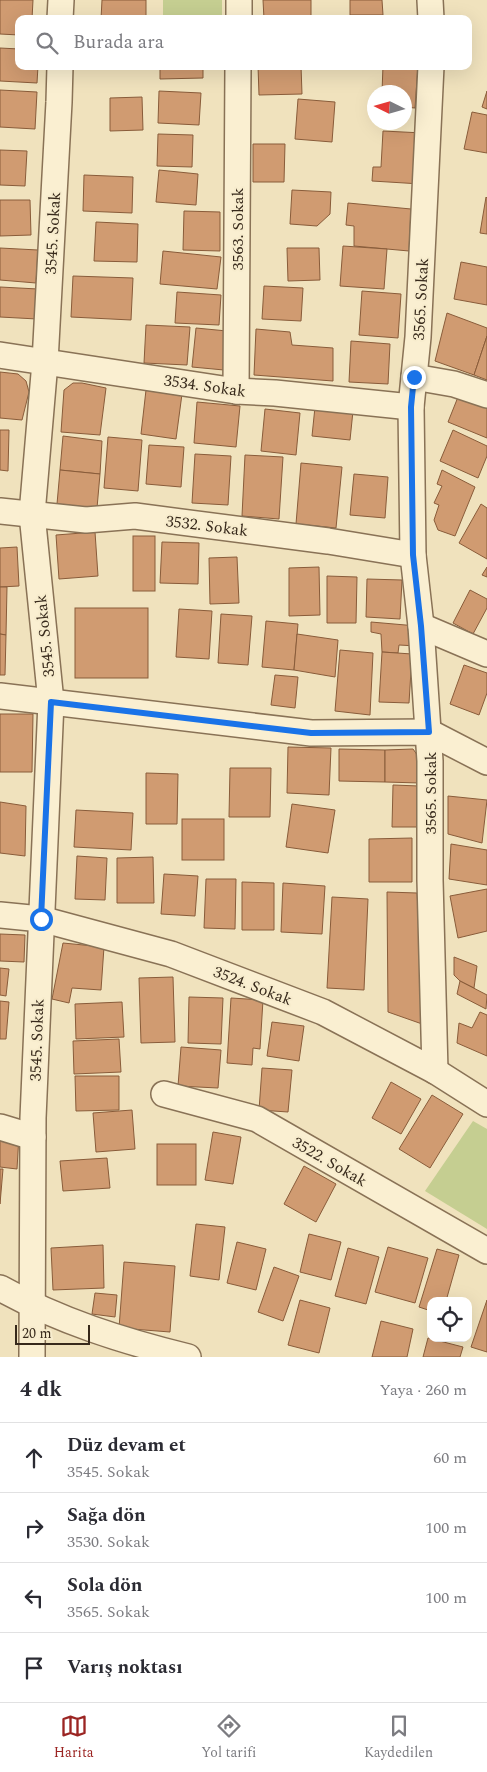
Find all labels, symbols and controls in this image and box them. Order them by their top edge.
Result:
search box [15,15,472,70]
text: Burada ara [73,28,164,57]
icon: search [33,29,61,57]
north arrow [367,85,412,130]
street label: 3563. Sokak [226,188,250,270]
street label: 3545. Sokak [39,191,67,275]
street label: 3565. Sokak [407,257,435,341]
route end [403,366,426,389]
street label: 3534. Sokak [162,368,248,404]
street label: 3532. Sokak [164,509,250,543]
street label: 3545. Sokak [29,593,61,678]
street label: 3565. Sokak [419,752,443,834]
route start [30,908,53,931]
street label: 3524. Sokak [210,960,296,1012]
street label: 3545. Sokak [24,998,50,1082]
street label: 3522. Sokak [288,1131,371,1193]
map controls [427,1297,472,1342]
button: locate [427,1297,472,1342]
scale bar [15,1322,90,1345]
text: 20 m [22,1323,52,1344]
text: 4 dk [20,1374,62,1406]
text: Yaya · 260 m [380,1378,467,1402]
text: Düz devam et [67,1431,186,1460]
icon: ahead [20,1444,48,1472]
text: 60 m [433,1446,467,1470]
text: 3545. Sokak [67,1460,150,1484]
text: Sağa dön [67,1501,146,1530]
icon: right [20,1514,48,1542]
text: 100 m [425,1516,467,1540]
text: 3530. Sokak [67,1530,150,1554]
text: Sola dön [67,1571,142,1600]
icon: left [20,1584,48,1612]
text: 100 m [425,1586,467,1610]
text: 3565. Sokak [67,1600,150,1624]
text: Varış noktası [67,1653,183,1682]
icon: arrive [20,1654,48,1682]
tab: Harita [54,1712,94,1763]
tab: Yol tarifi [201,1712,256,1763]
tab: Kaydedilen [364,1712,433,1763]

